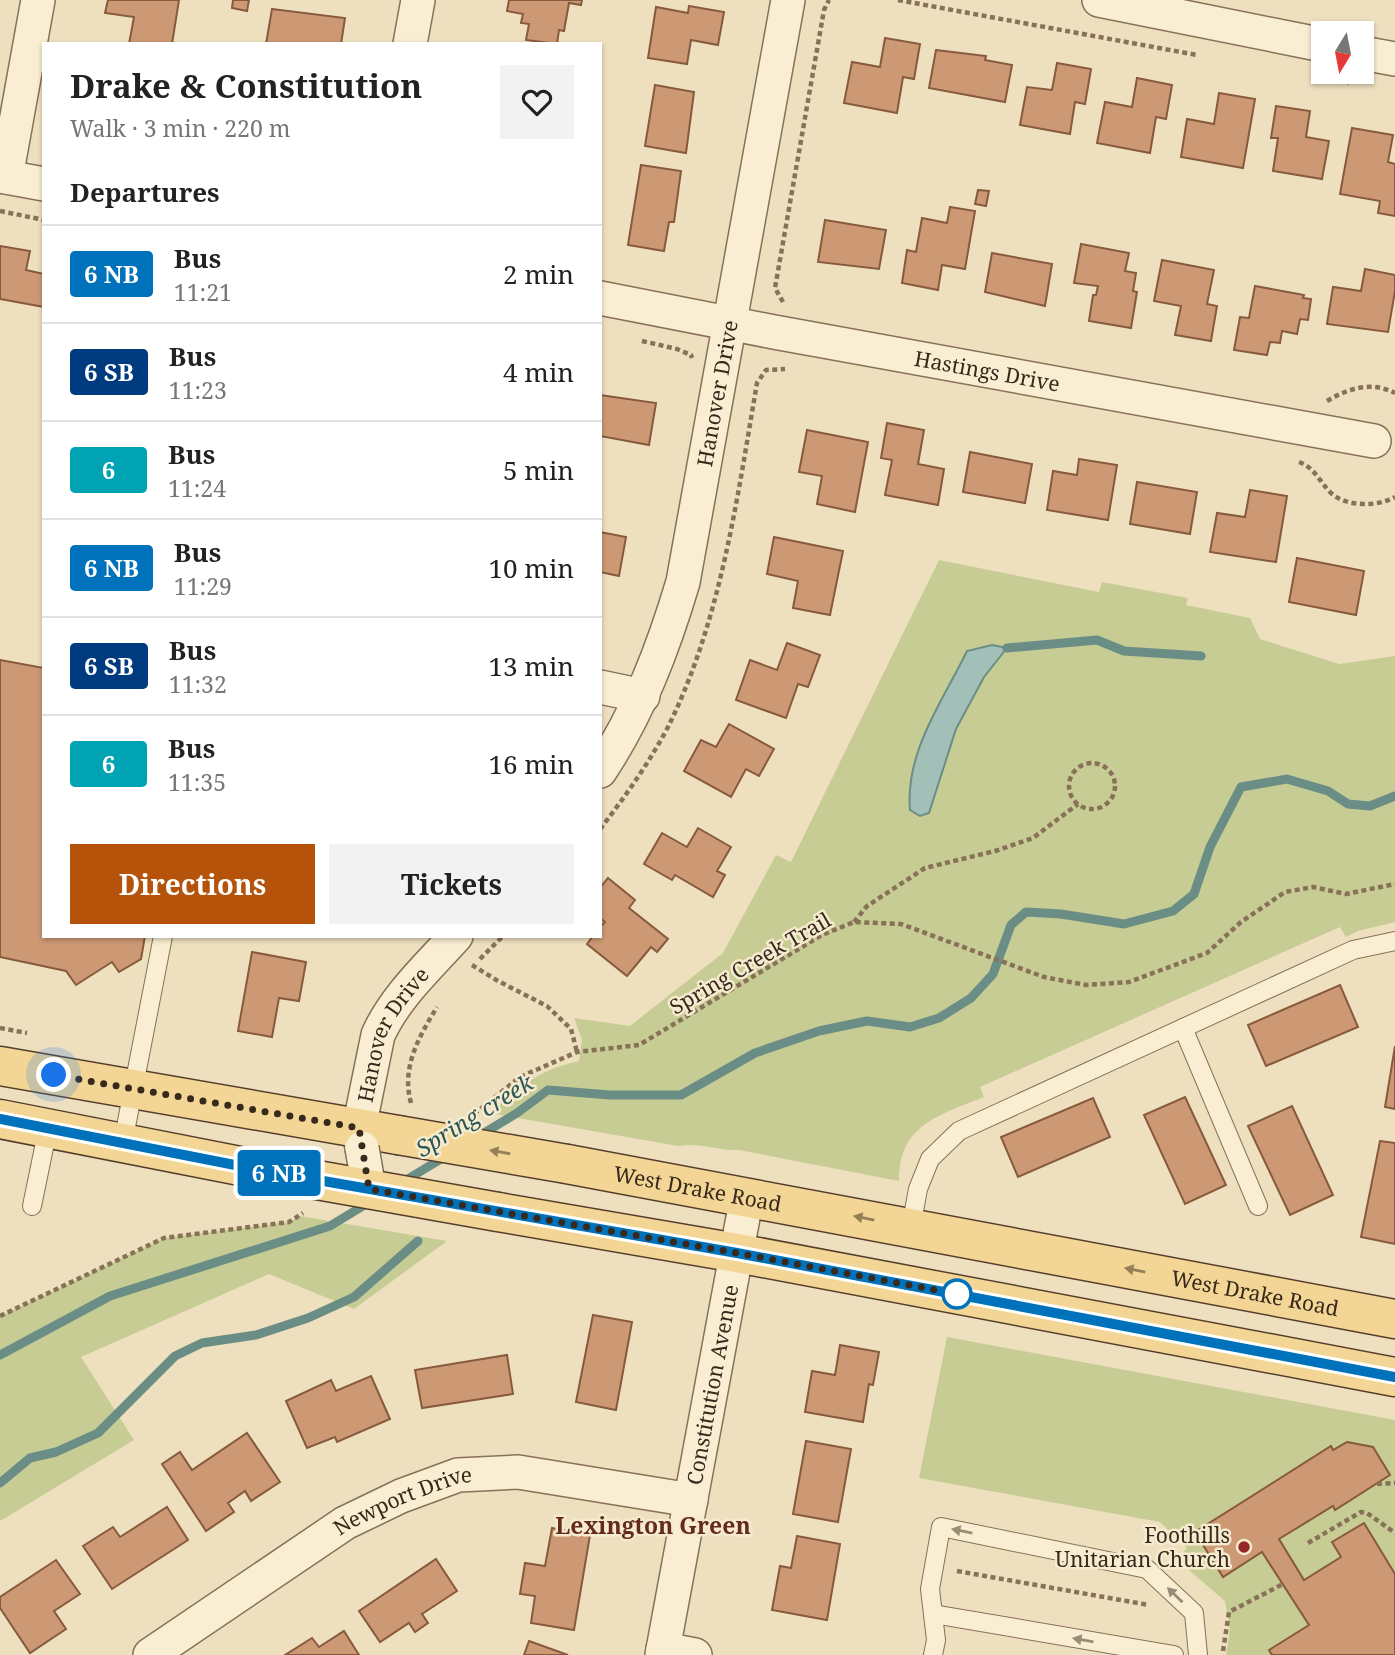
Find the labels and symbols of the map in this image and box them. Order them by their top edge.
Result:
north arrow [1311,21,1374,84]
street label: Hanover Drive [690,318,744,469]
street label: Hastings Drive [912,344,1062,398]
street label: Spring Creek Trail [664,905,836,1021]
street label: Hanover Drive [351,961,435,1105]
your location [36,1057,71,1092]
water label: Spring creek [409,1066,540,1164]
one-way arrow [489,1146,511,1157]
line badge: 6 NB [230,1150,328,1196]
street label: West Drake Road [612,1159,784,1218]
one-way arrow [853,1213,875,1224]
street label: West Drake Road [1169,1263,1341,1322]
one-way arrow [1124,1264,1146,1275]
unlabelled marker [942,1279,972,1309]
street label: Constitution Avenue [680,1282,744,1487]
street label: Newport Drive [327,1460,473,1541]
district label: Lexington Green [555,1509,751,1541]
place label: Foothills Unitarian Church [1055,1521,1230,1573]
one-way arrow [951,1525,973,1536]
marker: Foothills Unitarian Church [1236,1539,1252,1555]
one-way arrow [1167,1588,1184,1604]
one-way arrow [1072,1634,1094,1645]

